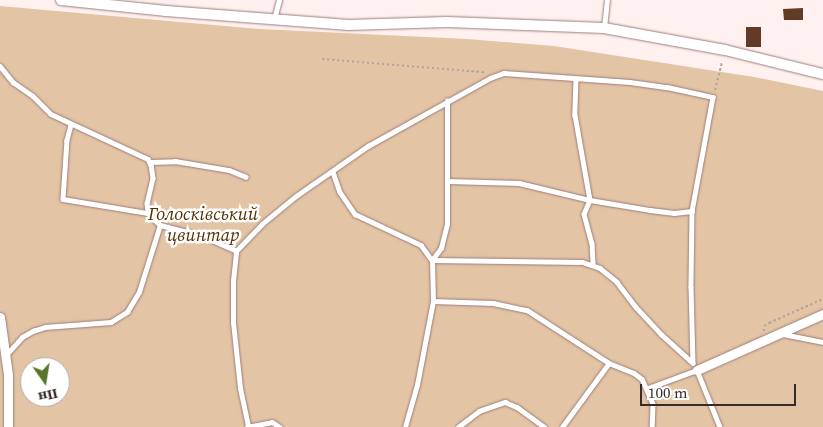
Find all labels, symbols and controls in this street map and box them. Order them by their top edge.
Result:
park label: Голосківський цвинтар [148,204,258,246]
north arrow [20,357,70,407]
scale bar [643,374,799,406]
text: 100 m [648,382,688,403]
text: Пн [36,384,60,408]

